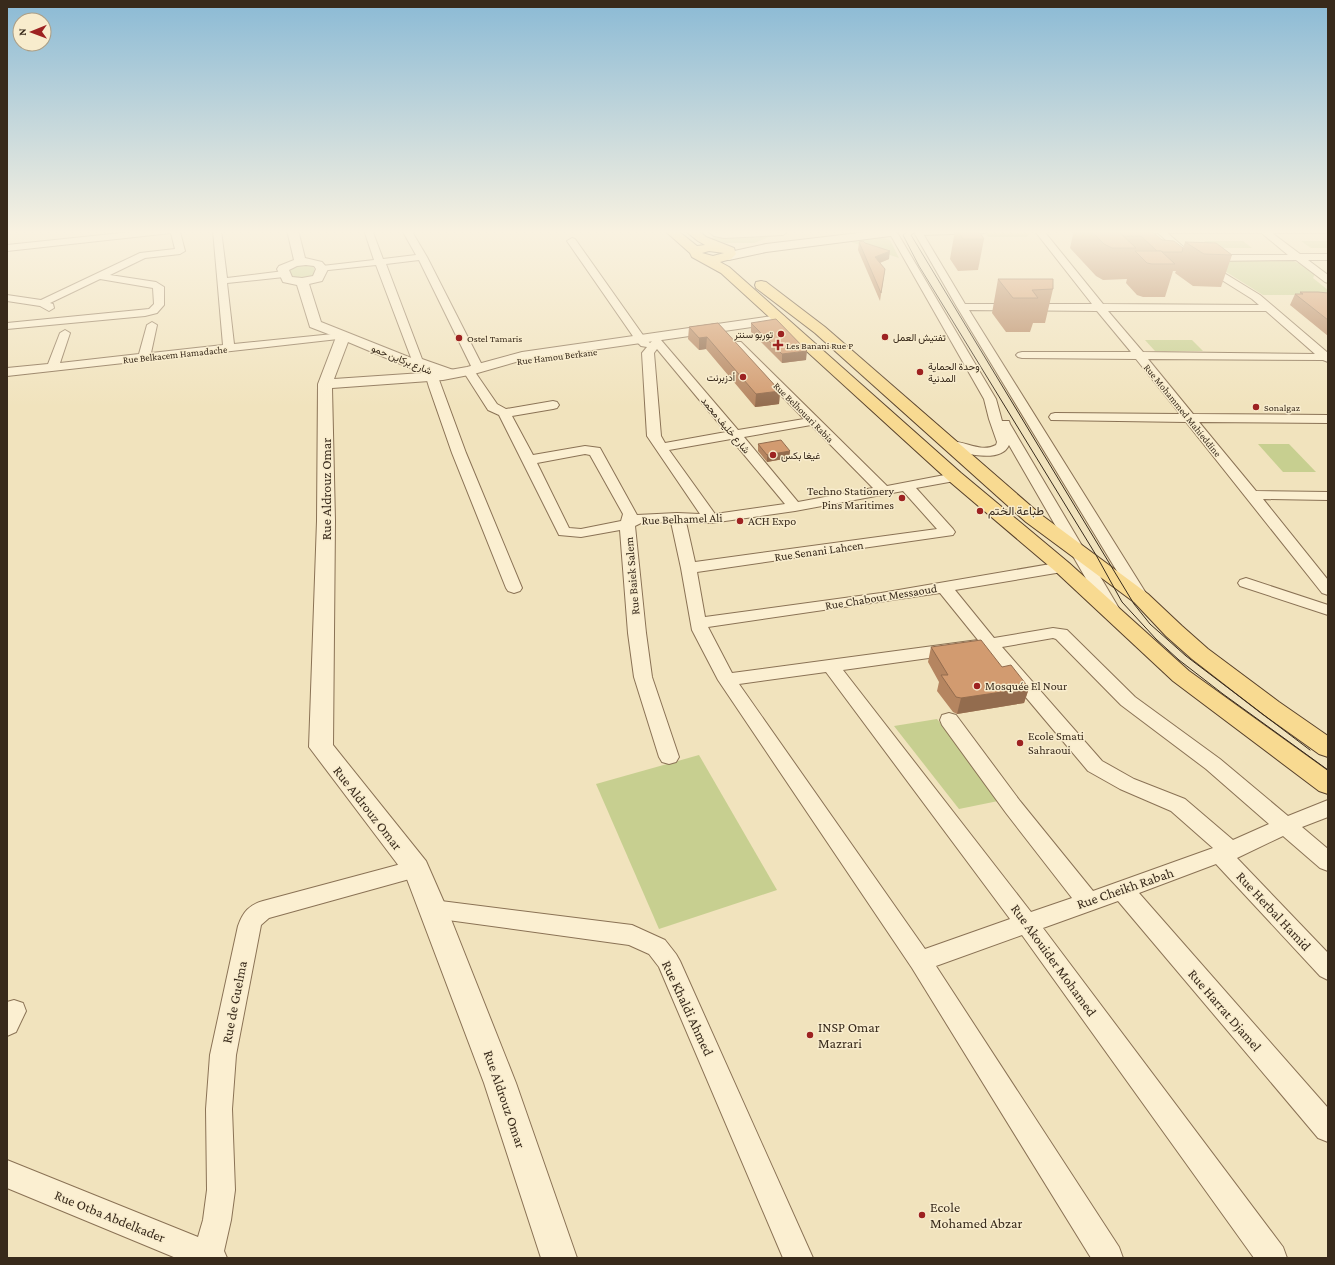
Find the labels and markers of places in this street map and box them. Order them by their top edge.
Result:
place label: توربو سنتر [733,329,773,341]
marker: توربو سنتر [776,329,786,339]
marker: تفتيش العمل [880,332,890,342]
place label: تفتيش العمل [893,332,946,344]
marker: Ostel Tamaris [454,333,464,343]
place label: Ostel Tamaris [467,333,522,344]
marker: Les Banani Rue P [773,340,783,350]
place label: Les Banani Rue P [786,340,853,351]
place label: وحدة الحماية المدنية [928,361,980,385]
marker: وحدة الحماية المدنية [915,367,925,377]
place label: أدزبرنت [706,372,736,384]
marker: أدزبرنت [738,372,748,382]
marker: Sonalgaz [1251,402,1261,412]
place label: Sonalgaz [1264,402,1300,413]
marker: غيغا بكس [768,450,778,460]
place label: غيغا بكس [781,450,820,462]
place label: Techno Stationery Pins Maritimes [807,484,894,512]
marker: Techno Stationery Pins Maritimes [897,493,907,503]
place label: طباعة الختم [988,504,1044,519]
marker: طباعة الختم [975,506,985,516]
place label: ACH Expo [748,514,796,528]
marker: ACH Expo [735,516,745,526]
place label: Mosquée El Nour [985,679,1068,693]
marker: Mosquée El Nour [972,681,982,691]
place label: Ecole Smati Sahraoui [1028,729,1084,757]
marker: Ecole Smati Sahraoui [1015,738,1025,748]
place label: INSP Omar Mazrari [818,1019,880,1051]
marker: INSP Omar Mazrari [805,1030,815,1040]
place label: Ecole Mohamed Abzar [930,1199,1022,1231]
marker: Ecole Mohamed Abzar [917,1210,927,1220]

